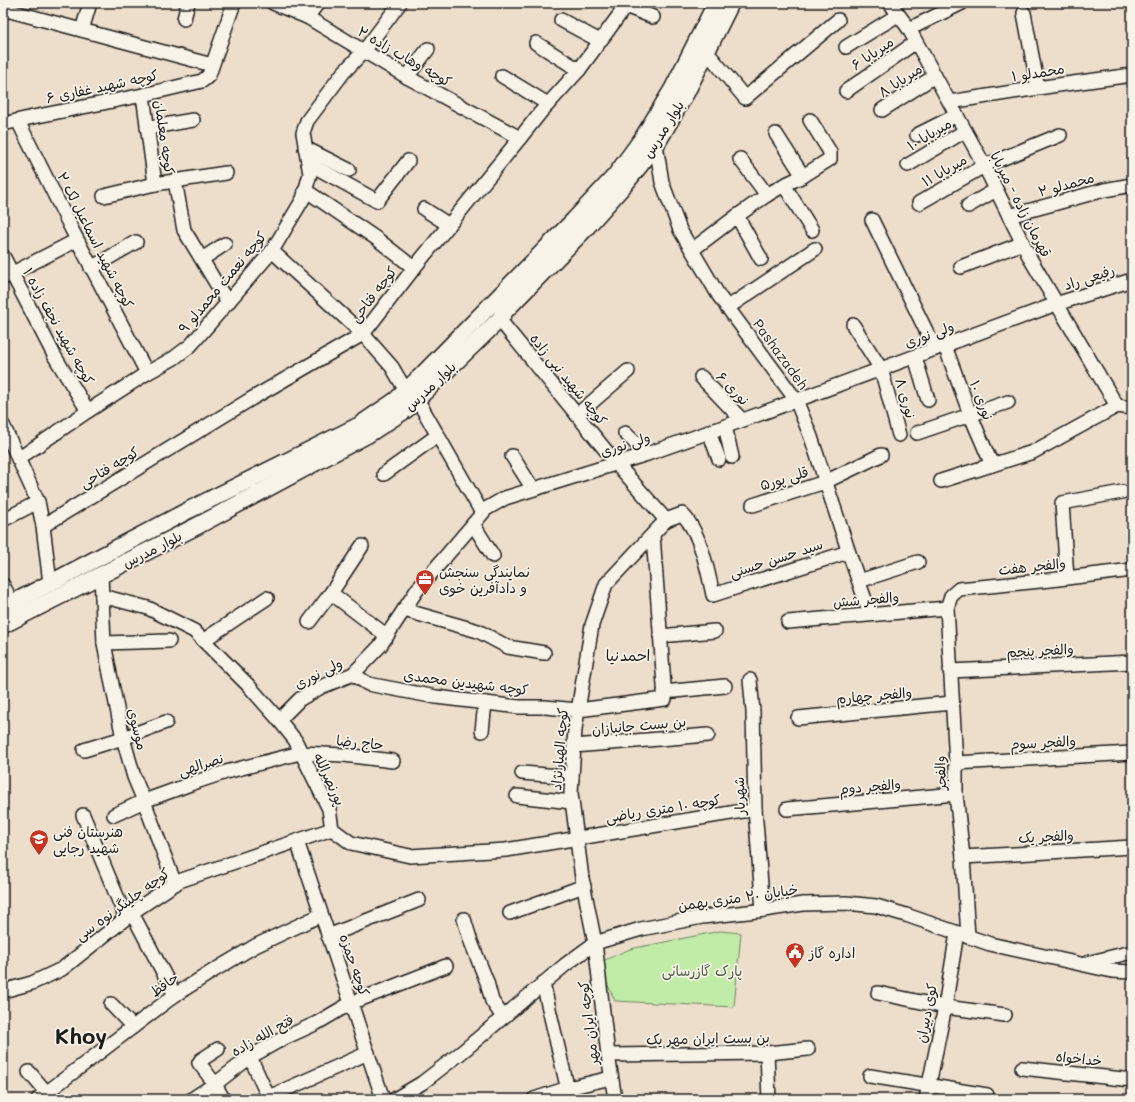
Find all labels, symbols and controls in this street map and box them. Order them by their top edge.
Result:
street label: کوچه وهاب زاده ۲ [354,21,455,91]
street label: میربابا ۶ [847,32,897,74]
street label: محمدلو ۱ [1010,58,1066,87]
street label: میربابا ۸ [874,59,926,101]
street label: کوچه شهید غفاری ۶ [44,65,160,108]
street label: بلوار مدرس [638,97,688,161]
street label: کوچه معلمان [149,99,180,175]
street label: میربابا ۱۰ [903,113,955,155]
street label: قهرمان زاده - میربابا [986,148,1056,260]
street label: میربابا ۱۱ [918,149,970,191]
street label: محمدلو ۲ [1036,167,1096,202]
street label: کوچه شهید اسماعیل لک ۲ [52,169,139,312]
street label: کوچه نعمت محمدلو ۹ [174,227,271,338]
street label: رفیعی راد [1061,260,1117,294]
street label: کوچه فتاحی [345,262,402,327]
street label: کوچه شهید نجف زاده ۱ [18,264,99,388]
street label: Pashazadeh [749,315,813,393]
street label: ولی نوری [902,316,956,352]
street label: کوچه شهید نبی زاده [525,329,612,429]
street label: بلوار مدرس [400,357,460,415]
street label: نوری ۶ [712,367,754,409]
street label: نوری ۸ [891,376,921,420]
street label: نوری ۱۰ [966,377,998,423]
street label: ولی نوری [598,427,652,461]
street label: کوچه فتاحی [76,442,143,493]
street label: قلی پور۵ [757,462,811,495]
street label: بلوار مدرس [119,526,185,572]
street label: سید حسن حسنی [727,534,825,582]
street label: والفجر هفت [997,553,1067,579]
place label: نمایندگی سنجش و دادآفرین خوی [439,562,530,597]
office icon: نمایندگی سنجش و دادآفرین خوی [414,568,436,596]
street label: والفجر شش [832,587,900,611]
street label: والفجر پنجم [1006,639,1074,663]
district label: احمدنیا [606,645,650,665]
street label: ولی نوری [291,653,345,693]
street label: کوچه شهیدین محمدی [402,665,529,700]
street label: والفجر چهارم [835,682,913,710]
street label: موسوی [124,706,152,752]
street label: کوچه الهیارنژاد [546,707,573,791]
street label: بن بست جانبازان [591,711,687,739]
street label: حاج رضا [335,730,385,755]
street label: والفجر سوم [1010,731,1076,756]
street label: نصرالهی [176,748,226,780]
street label: پورنصرالله [309,750,350,809]
street label: والفجر [930,755,950,792]
street label: والفجر دوم [838,774,902,800]
street label: شهریار [729,777,749,816]
street label: کوچه ۱۰ متری ریاضی [604,790,722,827]
place label: هنرستان فنی شهید رجایی [53,822,123,857]
street label: والفجر یک [1018,825,1074,847]
school or university icon: هنرستان فنی شهید رجایی [28,828,50,856]
street label: کوچه چلینگر نوه سی [71,863,174,946]
street label: خیابان ۲۰ متری بهمن [677,879,799,915]
street label: کوچه حمزه [335,931,374,999]
public building icon: اداره گاز [784,941,806,969]
place label: اداره گاز [808,943,855,962]
park label: پارک گازرسانی [662,961,742,981]
street label: حافظ [146,967,182,1001]
street label: کوچه ایران مهر [573,980,604,1067]
street label: کوی دبیران [911,982,941,1044]
street label: فتح الله زاده [227,1009,297,1061]
district label: Khoy [55,1021,107,1050]
street label: بن بست ایران مهر یک [646,1027,770,1049]
street label: خداخواه [1055,1046,1103,1070]

